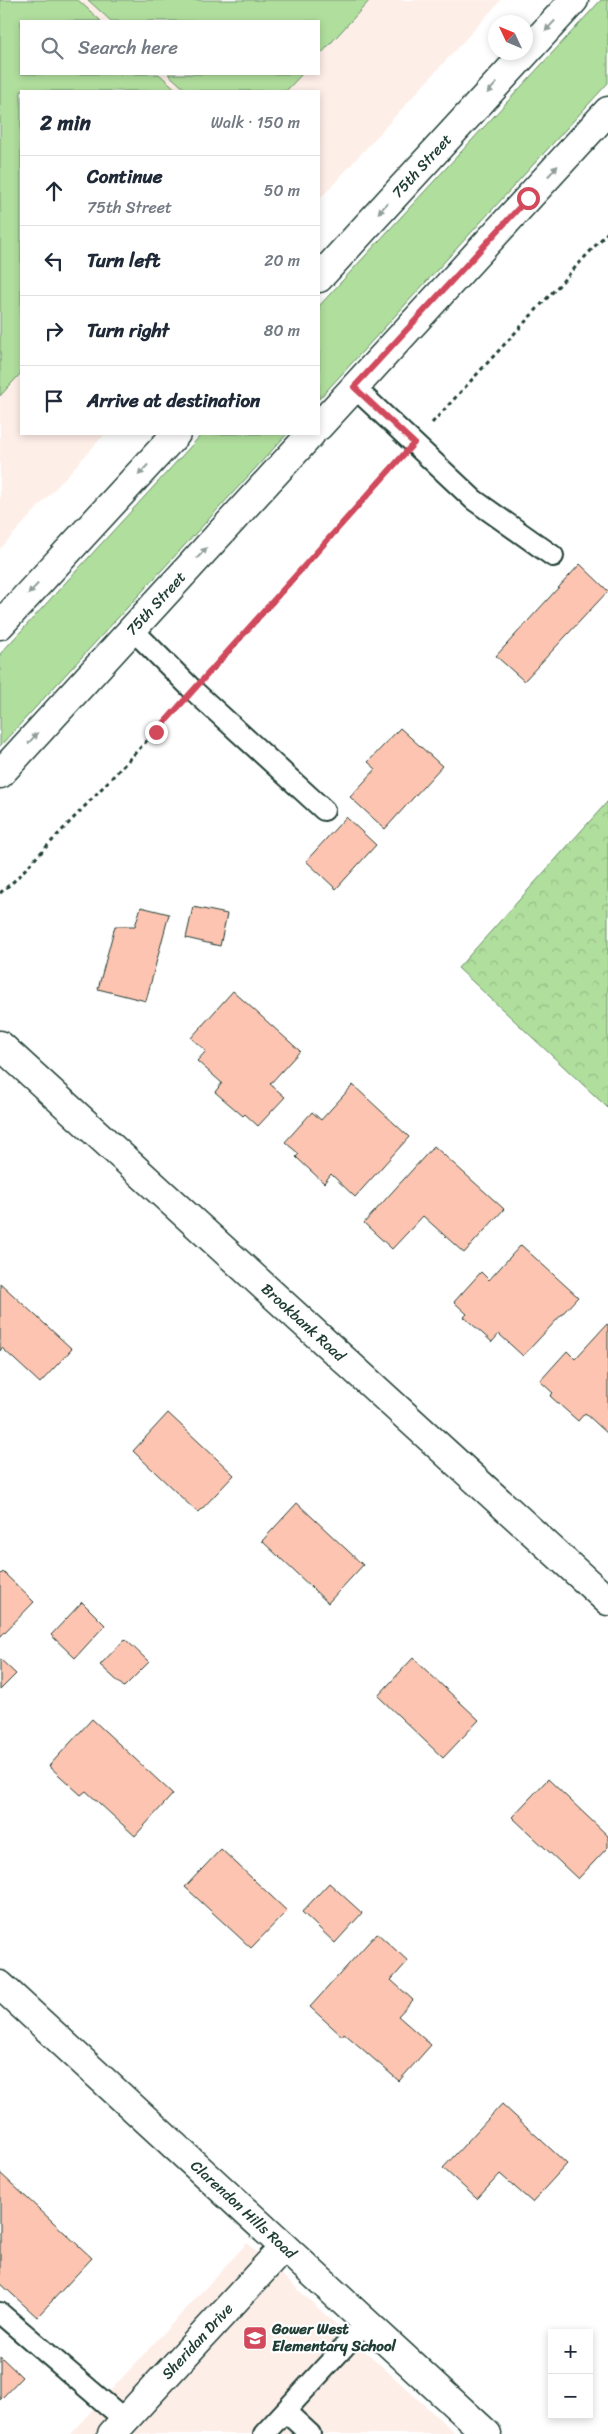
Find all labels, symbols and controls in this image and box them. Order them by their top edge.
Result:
north arrow [488,15,533,60]
search box [20,20,320,75]
one-way arrow [544,20,555,33]
text: Search here [78,31,178,64]
icon: search [38,34,66,62]
one-way arrow [487,82,498,95]
text: 2 min [40,104,91,142]
text: Walk · 150 m [211,108,300,137]
street label: 75th Street [385,128,459,204]
text: Continue [87,160,163,193]
one-way arrow [547,165,559,177]
text: 50 m [264,176,300,205]
icon: ahead [40,177,68,205]
route start [517,187,540,210]
text: 75th Street [87,193,172,222]
one-way arrow [377,202,389,214]
text: Turn left [87,244,160,277]
text: 20 m [264,246,300,275]
icon: left [40,247,68,275]
text: Turn right [87,314,169,347]
text: 80 m [264,316,300,345]
icon: right [40,317,68,345]
text: Arrive at destination [87,384,260,417]
icon: arrive [40,387,68,415]
one-way arrow [137,463,149,475]
one-way arrow [196,548,208,560]
street label: 75th Street [119,565,193,642]
one-way arrow [27,583,39,595]
route end [145,721,168,744]
one-way arrow [27,732,39,744]
street label: Brookbank Road [255,1277,352,1369]
street label: Clarendon Hills Road [184,2153,303,2266]
street label: Sheridan Drive [155,2297,240,2386]
place label: Gower West Elementary School [271,2316,397,2359]
school or university icon: Gower West Elementary School [242,2325,268,2351]
map controls [548,2329,593,2419]
button: + [548,2329,593,2374]
button: − [548,2374,593,2419]

